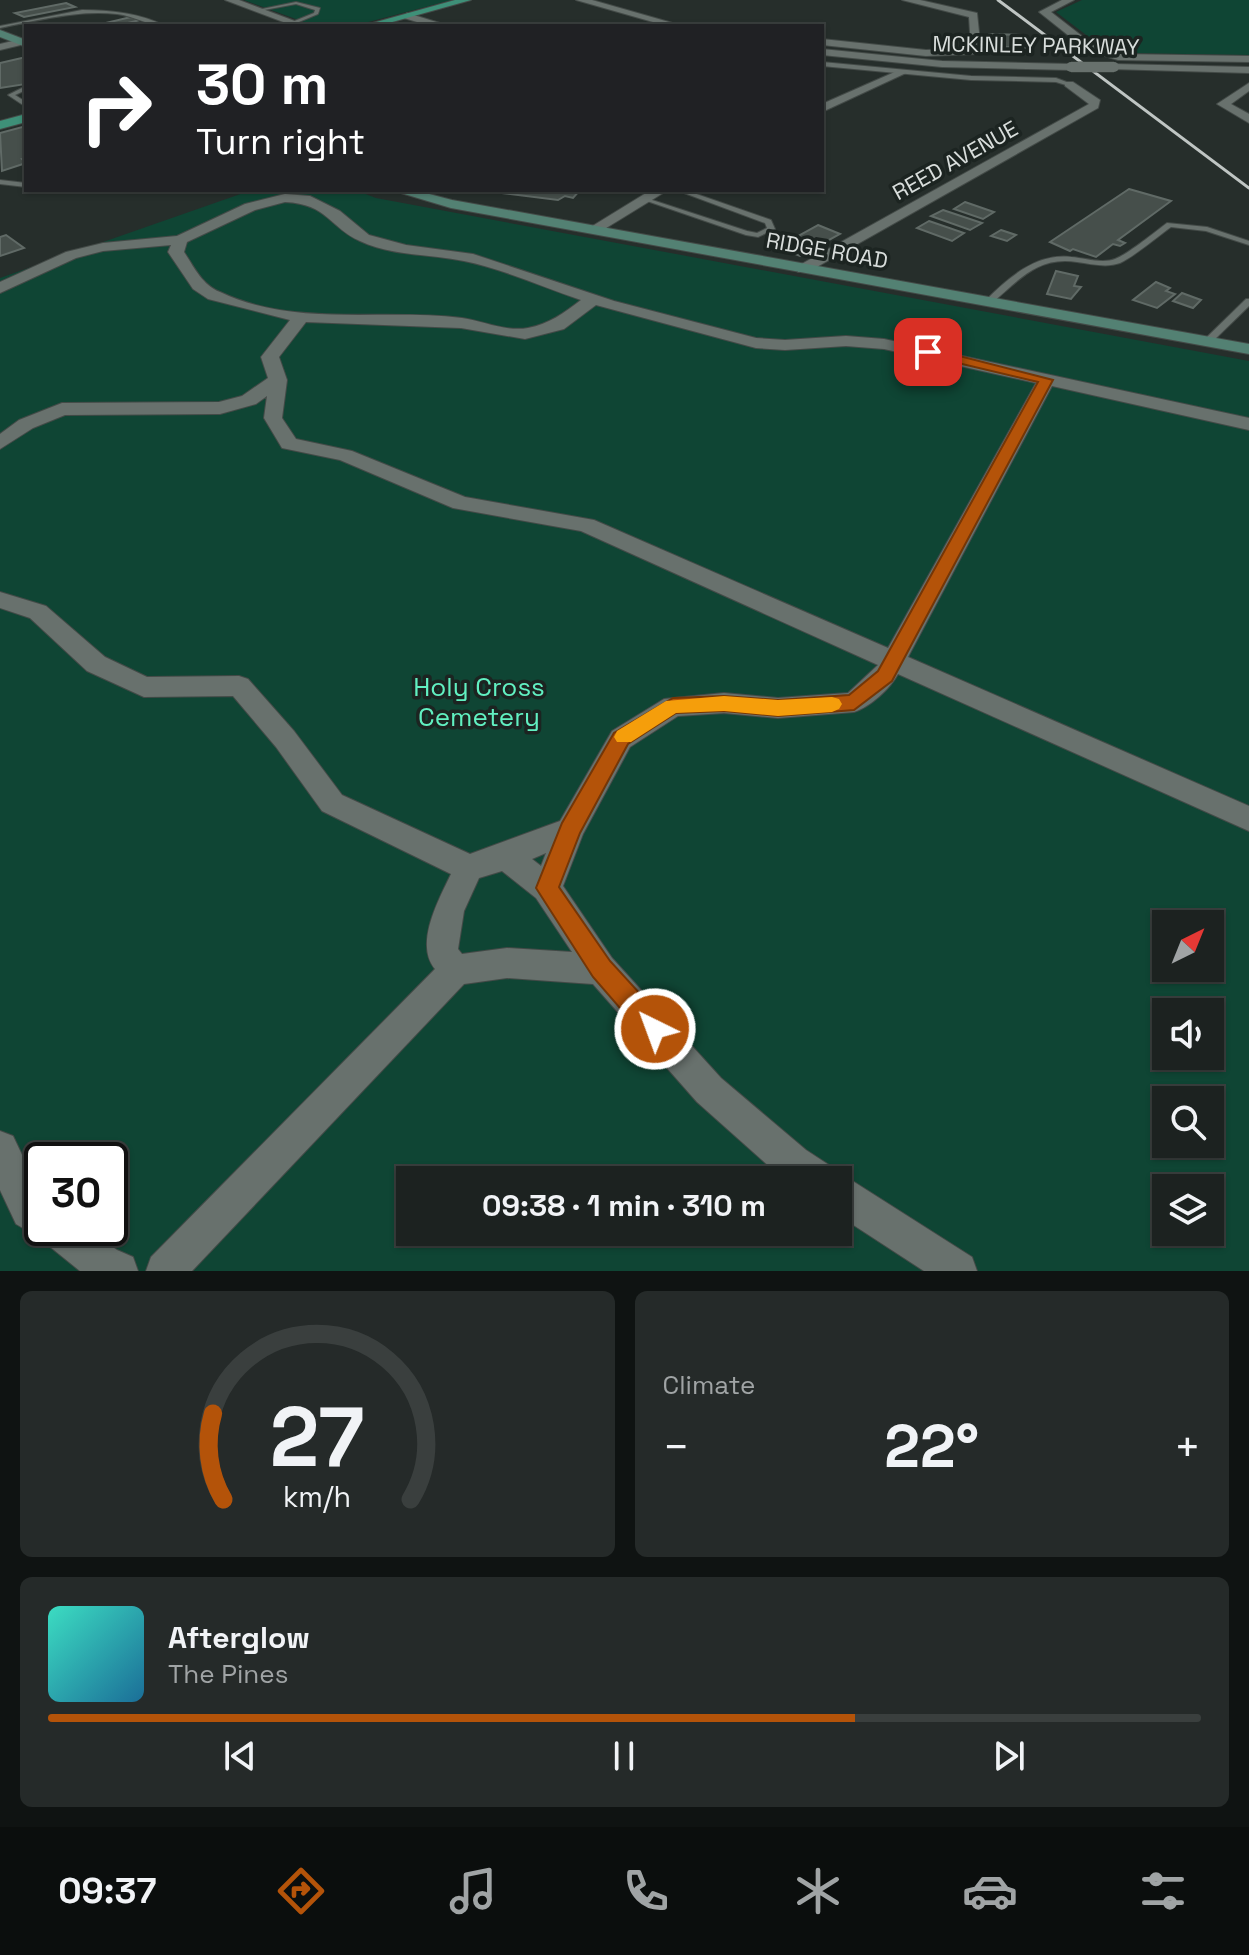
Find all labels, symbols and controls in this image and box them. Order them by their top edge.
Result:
street label: MCKINLEY PARKWAY [932,29,1140,61]
text: 30 m [196,49,328,120]
icon: right [64,56,168,160]
street label: REED AVENUE [887,114,1023,206]
text: Turn right [196,119,365,165]
street label: RIDGE ROAD [764,226,890,274]
pin [894,318,962,386]
icon: arrive [906,330,950,374]
park label: Holy Cross Cemetery [413,670,545,734]
north arrow [1152,910,1224,982]
map controls [1152,910,1224,1246]
position arrow [613,987,697,1071]
button: sound [1152,998,1224,1070]
button: search [1152,1086,1224,1158]
speed limit sign: 30 [24,1142,128,1246]
button: layers [1152,1174,1224,1246]
text: 09:38 · 1 min · 310 m [482,1186,766,1225]
text: Climate [663,1368,755,1402]
text: 27 [270,1384,365,1490]
text: 22° [884,1408,979,1485]
text: − [663,1419,690,1475]
text: + [1174,1419,1201,1475]
text: km/h [283,1479,351,1515]
text: Afterglow [168,1618,310,1657]
text: The Pines [168,1657,288,1691]
icon: previous [218,1734,262,1778]
icon: pause [602,1734,646,1778]
icon: next [987,1734,1031,1778]
icon: directions [273,1863,329,1919]
icon: music [445,1863,501,1919]
icon: phone [618,1863,674,1919]
icon: climate [790,1863,846,1919]
icon: car [962,1863,1018,1919]
icon: filters [1135,1863,1191,1919]
text: 09:37 [58,1868,156,1914]

